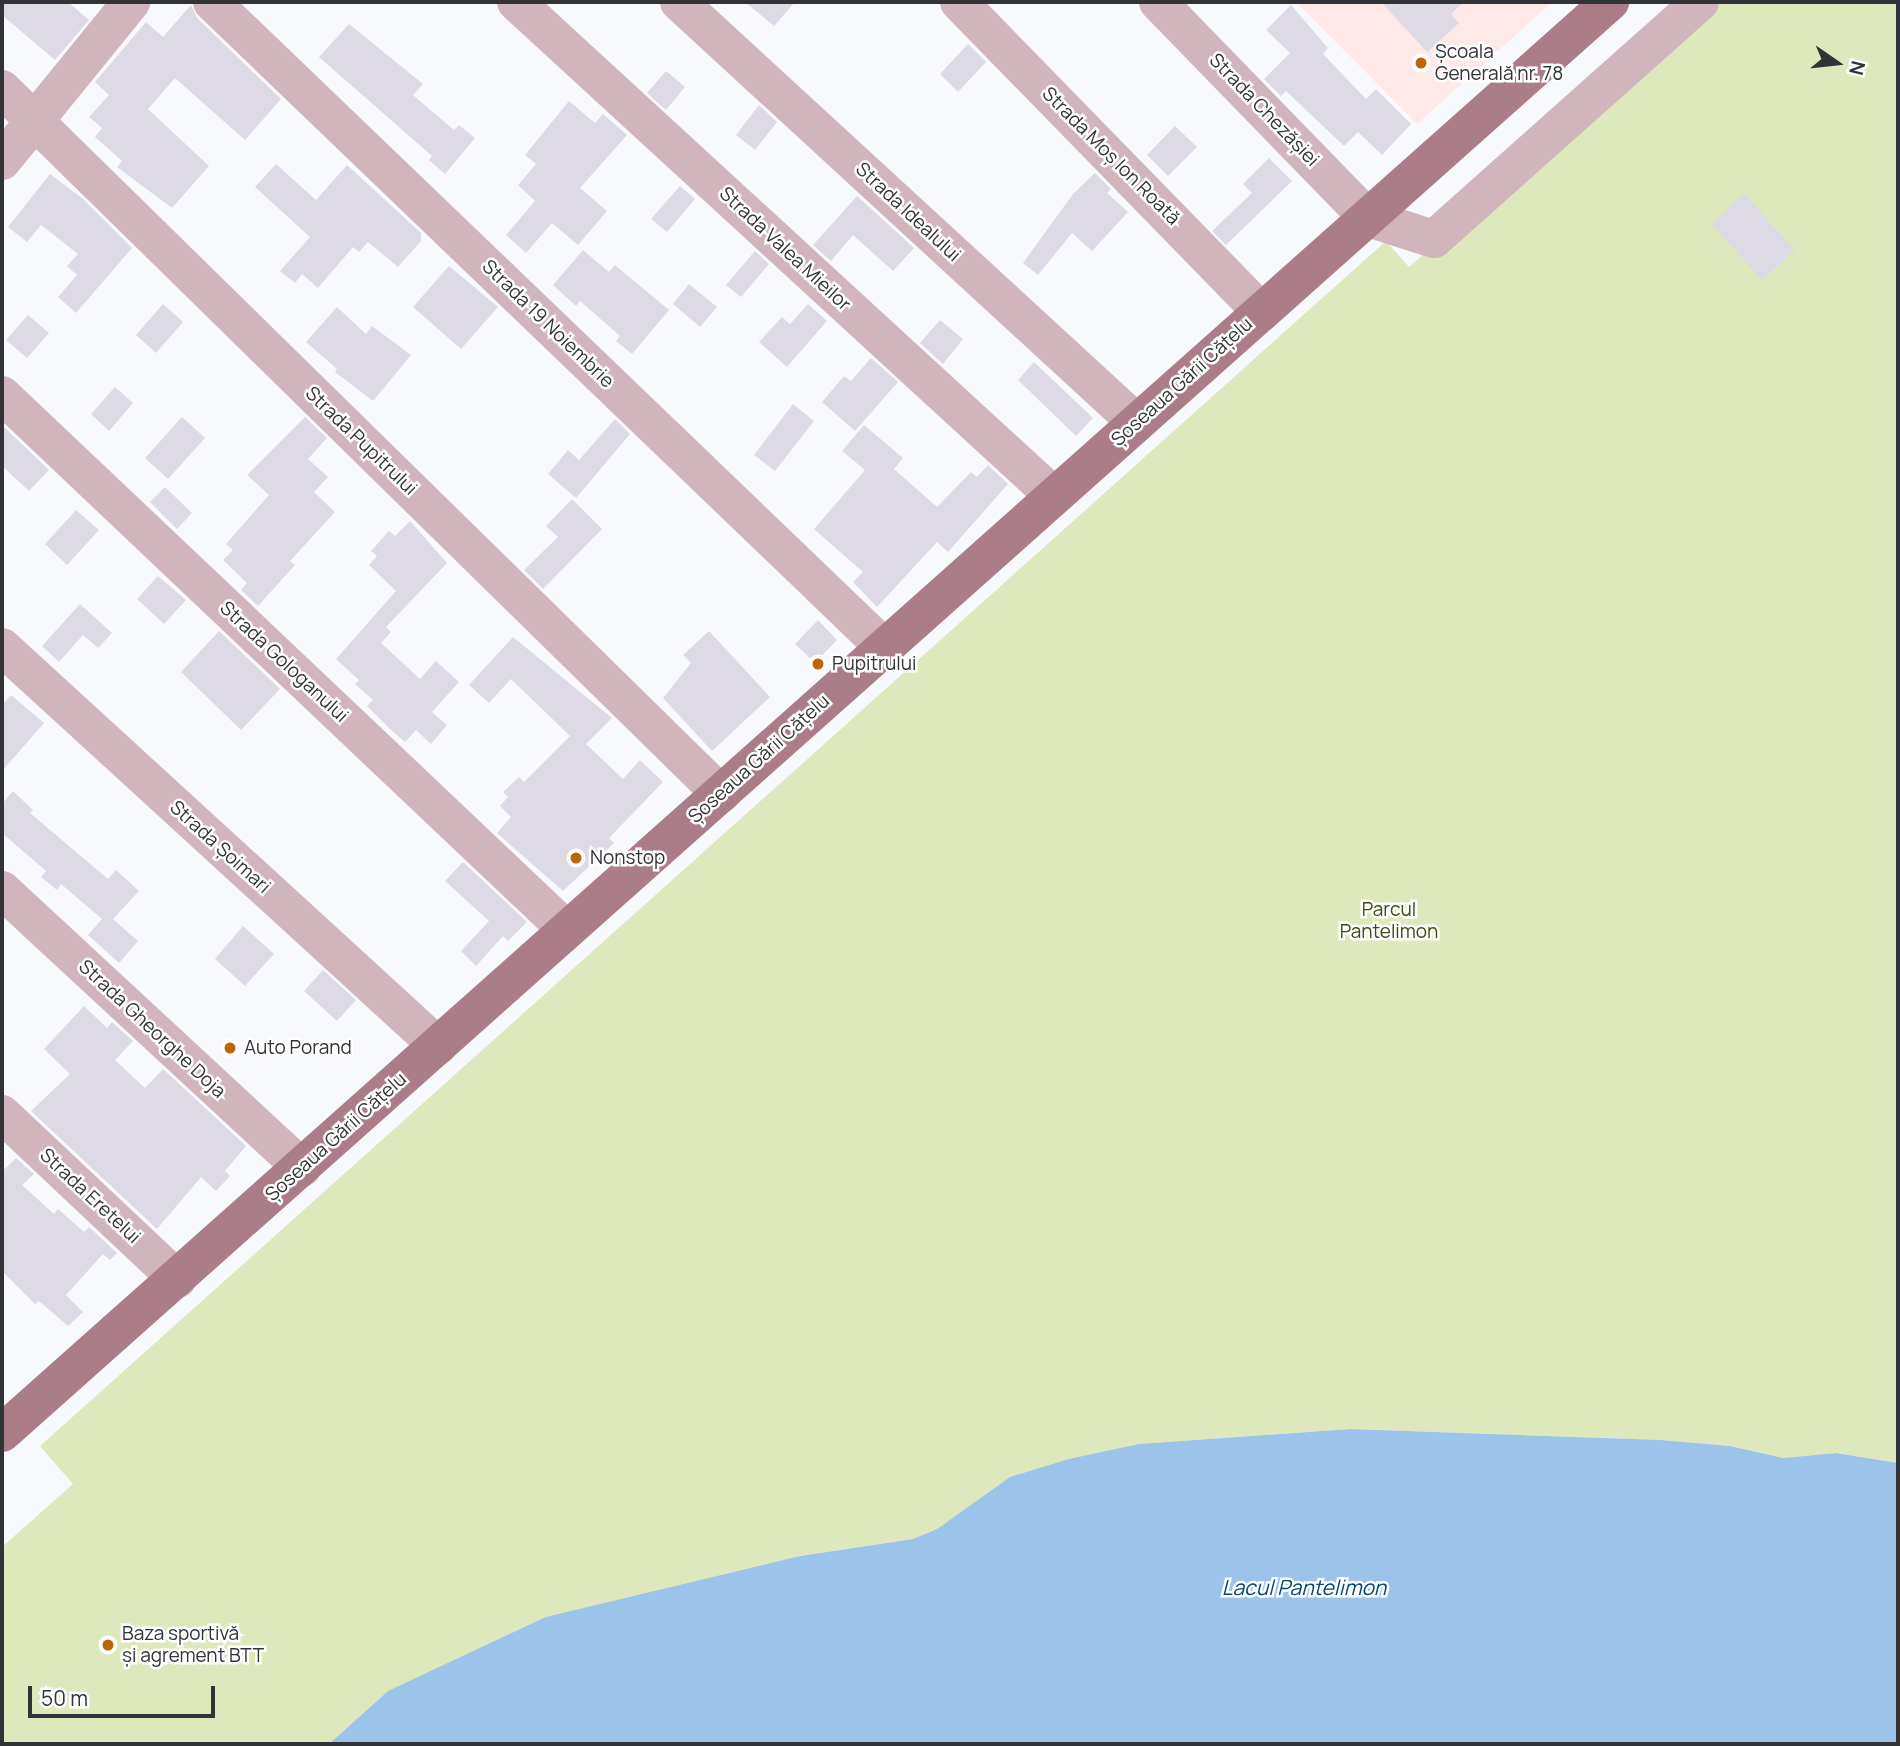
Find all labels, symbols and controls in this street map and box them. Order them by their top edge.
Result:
north arrow [1802,28,1872,98]
place label: Școala Generală nr. 78 [1435,41,1563,85]
street label: Strada Chezășiei [1204,49,1324,171]
marker: Școala Generală nr. 78 [1413,55,1429,71]
text: N [1843,58,1872,78]
street label: Strada Moș Ion Roată [1037,82,1185,230]
street label: Strada Idealului [851,158,965,266]
street label: Strada Valea Mieilor [715,182,855,316]
street label: Strada 19 Noiembrie [477,255,619,393]
street label: Șoseaua Gării Cățelu [1107,313,1257,451]
street label: Strada Pupitrului [300,382,422,500]
street label: Strada Gologanului [215,597,353,727]
place label: Pupitrului [832,653,916,675]
marker: Pupitrului [810,656,826,672]
street label: Șoseaua Gării Cățelu [684,690,834,828]
street label: Strada Șoimari [165,796,275,898]
place label: Nonstop [590,847,665,869]
marker: Nonstop [568,850,584,866]
park label: Parcul Pantelimon [1340,899,1438,943]
street label: Strada Gheorghe Doja [74,955,230,1103]
place label: Auto Porand [244,1037,352,1059]
marker: Auto Porand [222,1040,238,1056]
street label: Șoseaua Gării Cățelu [261,1068,411,1206]
street label: Strada Eretelui [35,1144,145,1248]
water label: Lacul Pantelimon [1222,1574,1386,1600]
place label: Baza sportivă și agrement BTT [122,1623,264,1667]
marker: Baza sportivă și agrement BTT [100,1637,116,1653]
scale bar [32,1672,219,1716]
text: 50 m [41,1684,88,1712]

